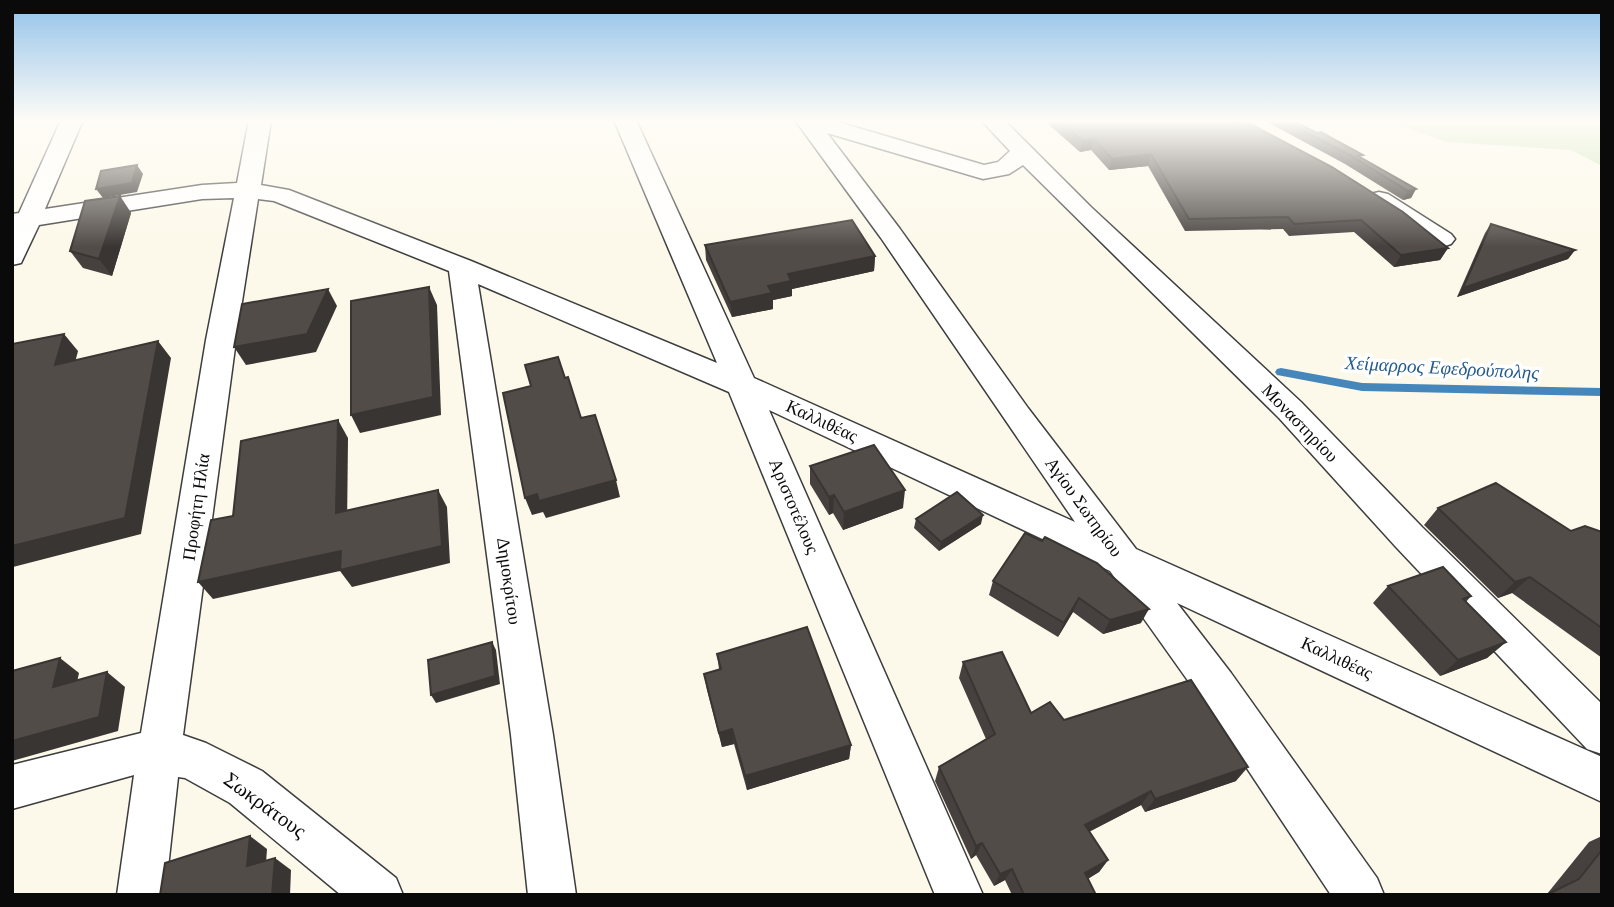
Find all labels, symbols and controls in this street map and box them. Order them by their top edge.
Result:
water label: Χείμαρρος Εφεδρούπολης [1343,352,1540,383]
street label: Μοναστηρίου [1258,380,1342,466]
street label: Καλλιθέας [783,396,861,446]
street label: Προφήτη Ηλία [179,452,213,562]
street label: Αγίου Σωτηρίου [1041,454,1127,561]
street label: Αριστοτέλους [765,455,823,557]
street label: Δημοκρίτου [493,536,525,626]
street label: Καλλιθέας [1298,633,1376,683]
street label: Σωκράτους [219,767,311,843]

